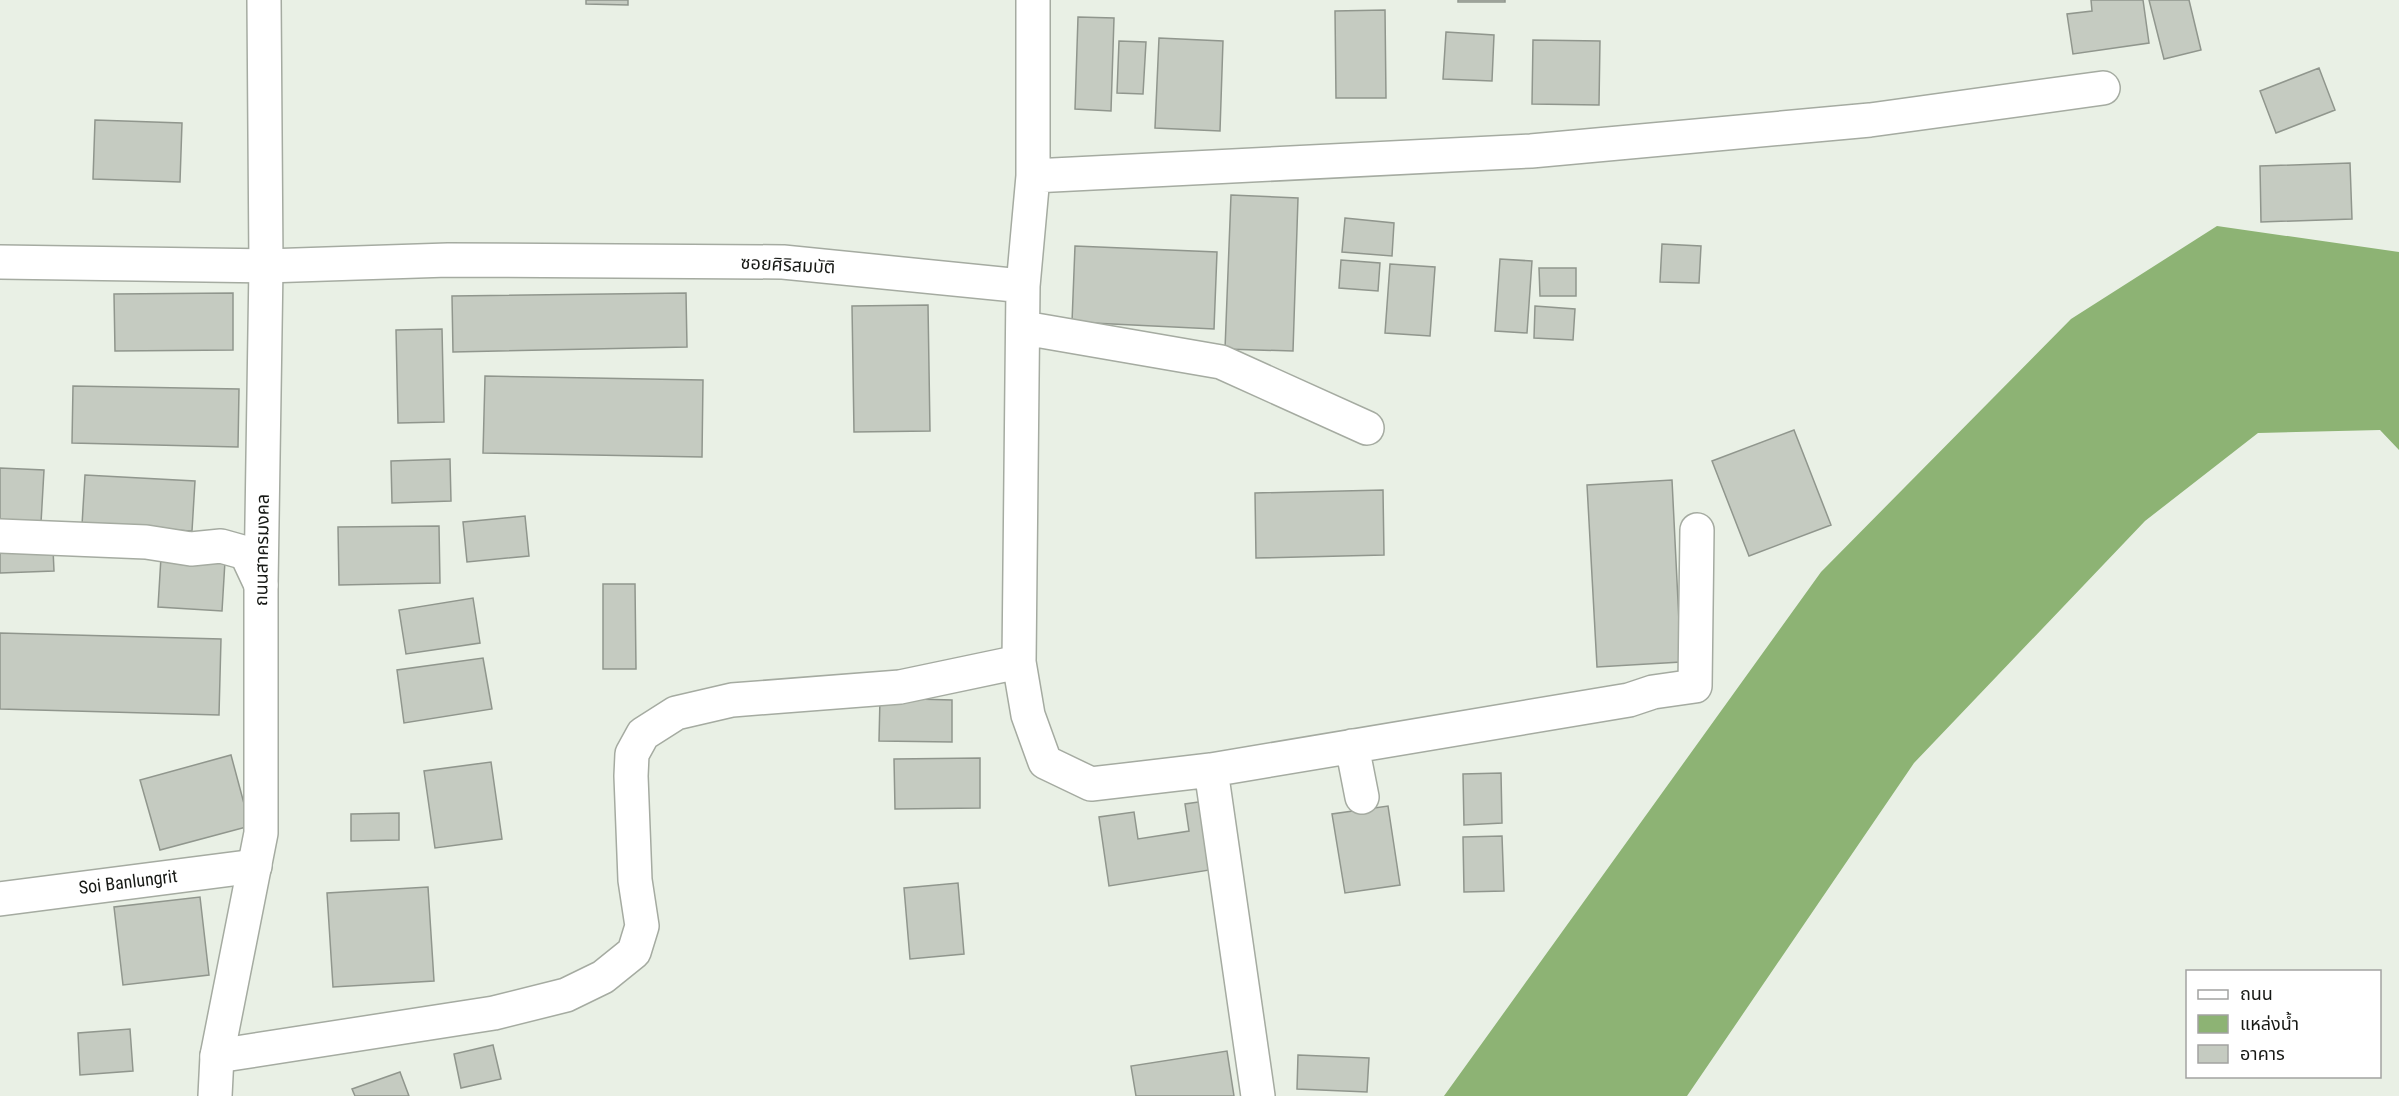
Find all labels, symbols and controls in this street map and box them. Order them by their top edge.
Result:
street label: ซอยศิริสมบัติ [740,252,836,277]
street label: ถนนสาครมงคล [250,494,273,606]
street label: Soi Banlungrit [77,865,178,898]
legend [2186,970,2381,1078]
text: ถนน [2240,983,2273,1004]
text: แหล่งน้ำ [2240,1011,2299,1034]
text: อาคาร [2240,1043,2285,1064]

